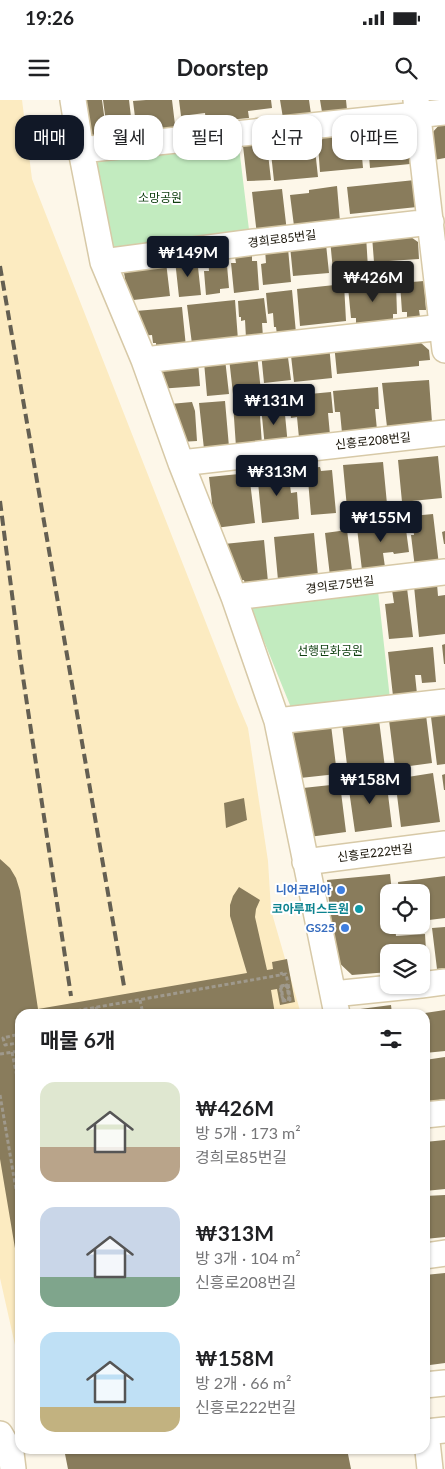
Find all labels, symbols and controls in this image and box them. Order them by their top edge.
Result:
text: 19:26 [25,6,74,29]
icon: menu [25,54,53,82]
text: Doorstep [176,54,269,81]
icon: search [392,54,420,82]
chip: 매매 [15,115,84,160]
chip: 월세 [94,115,163,160]
chip: 필터 [173,115,242,160]
chip: 신규 [252,115,322,160]
chip: 아파트 [332,115,417,160]
park label: 소망공원 [138,190,182,205]
street label: 경희로85번길 [247,227,317,250]
pin: ₩149M [153,236,223,278]
text: ₩149M [158,242,218,261]
pin: ₩426M [338,260,408,303]
text: ₩426M [343,267,403,286]
pin: ₩131M [239,384,309,426]
text: ₩131M [244,390,304,409]
street label: 신흥로208번길 [334,429,412,452]
pin: ₩313M [242,454,312,497]
text: ₩313M [247,461,307,480]
pin: ₩155M [346,500,416,543]
text: ₩155M [351,507,411,526]
street label: 경의로75번길 [305,573,375,596]
park label: 선행문화공원 [297,643,363,658]
pin: ₩158M [335,762,405,805]
text: ₩158M [340,769,400,788]
street label: 신흥로222번길 [336,840,414,865]
place label: 니어코리아 [276,882,331,897]
marker: 니어코리아 [335,884,347,896]
map controls [380,884,430,994]
button: locate [380,884,430,934]
place label: 코아루퍼스트원 [272,901,349,916]
marker: 코아루퍼스트원 [353,903,365,915]
place label: GS25 [306,920,335,935]
marker: GS25 [339,922,351,934]
button: layers [380,944,430,994]
icon: filters [377,1025,405,1053]
text: 매물 6개 [40,1027,115,1052]
text: ₩426M [195,1095,274,1120]
icon: home [80,1102,140,1162]
text: 방 5개 · 173 m² [195,1123,301,1142]
text: 경희로85번길 [195,1147,287,1166]
text: ₩313M [195,1220,274,1245]
icon: home [80,1227,140,1287]
text: 방 3개 · 104 m² [195,1248,301,1267]
text: 신흥로208번길 [195,1272,296,1291]
text: ₩158M [195,1345,274,1370]
icon: home [80,1352,140,1412]
text: 방 2개 · 66 m² [195,1373,291,1392]
text: 신흥로222번길 [195,1397,296,1416]

